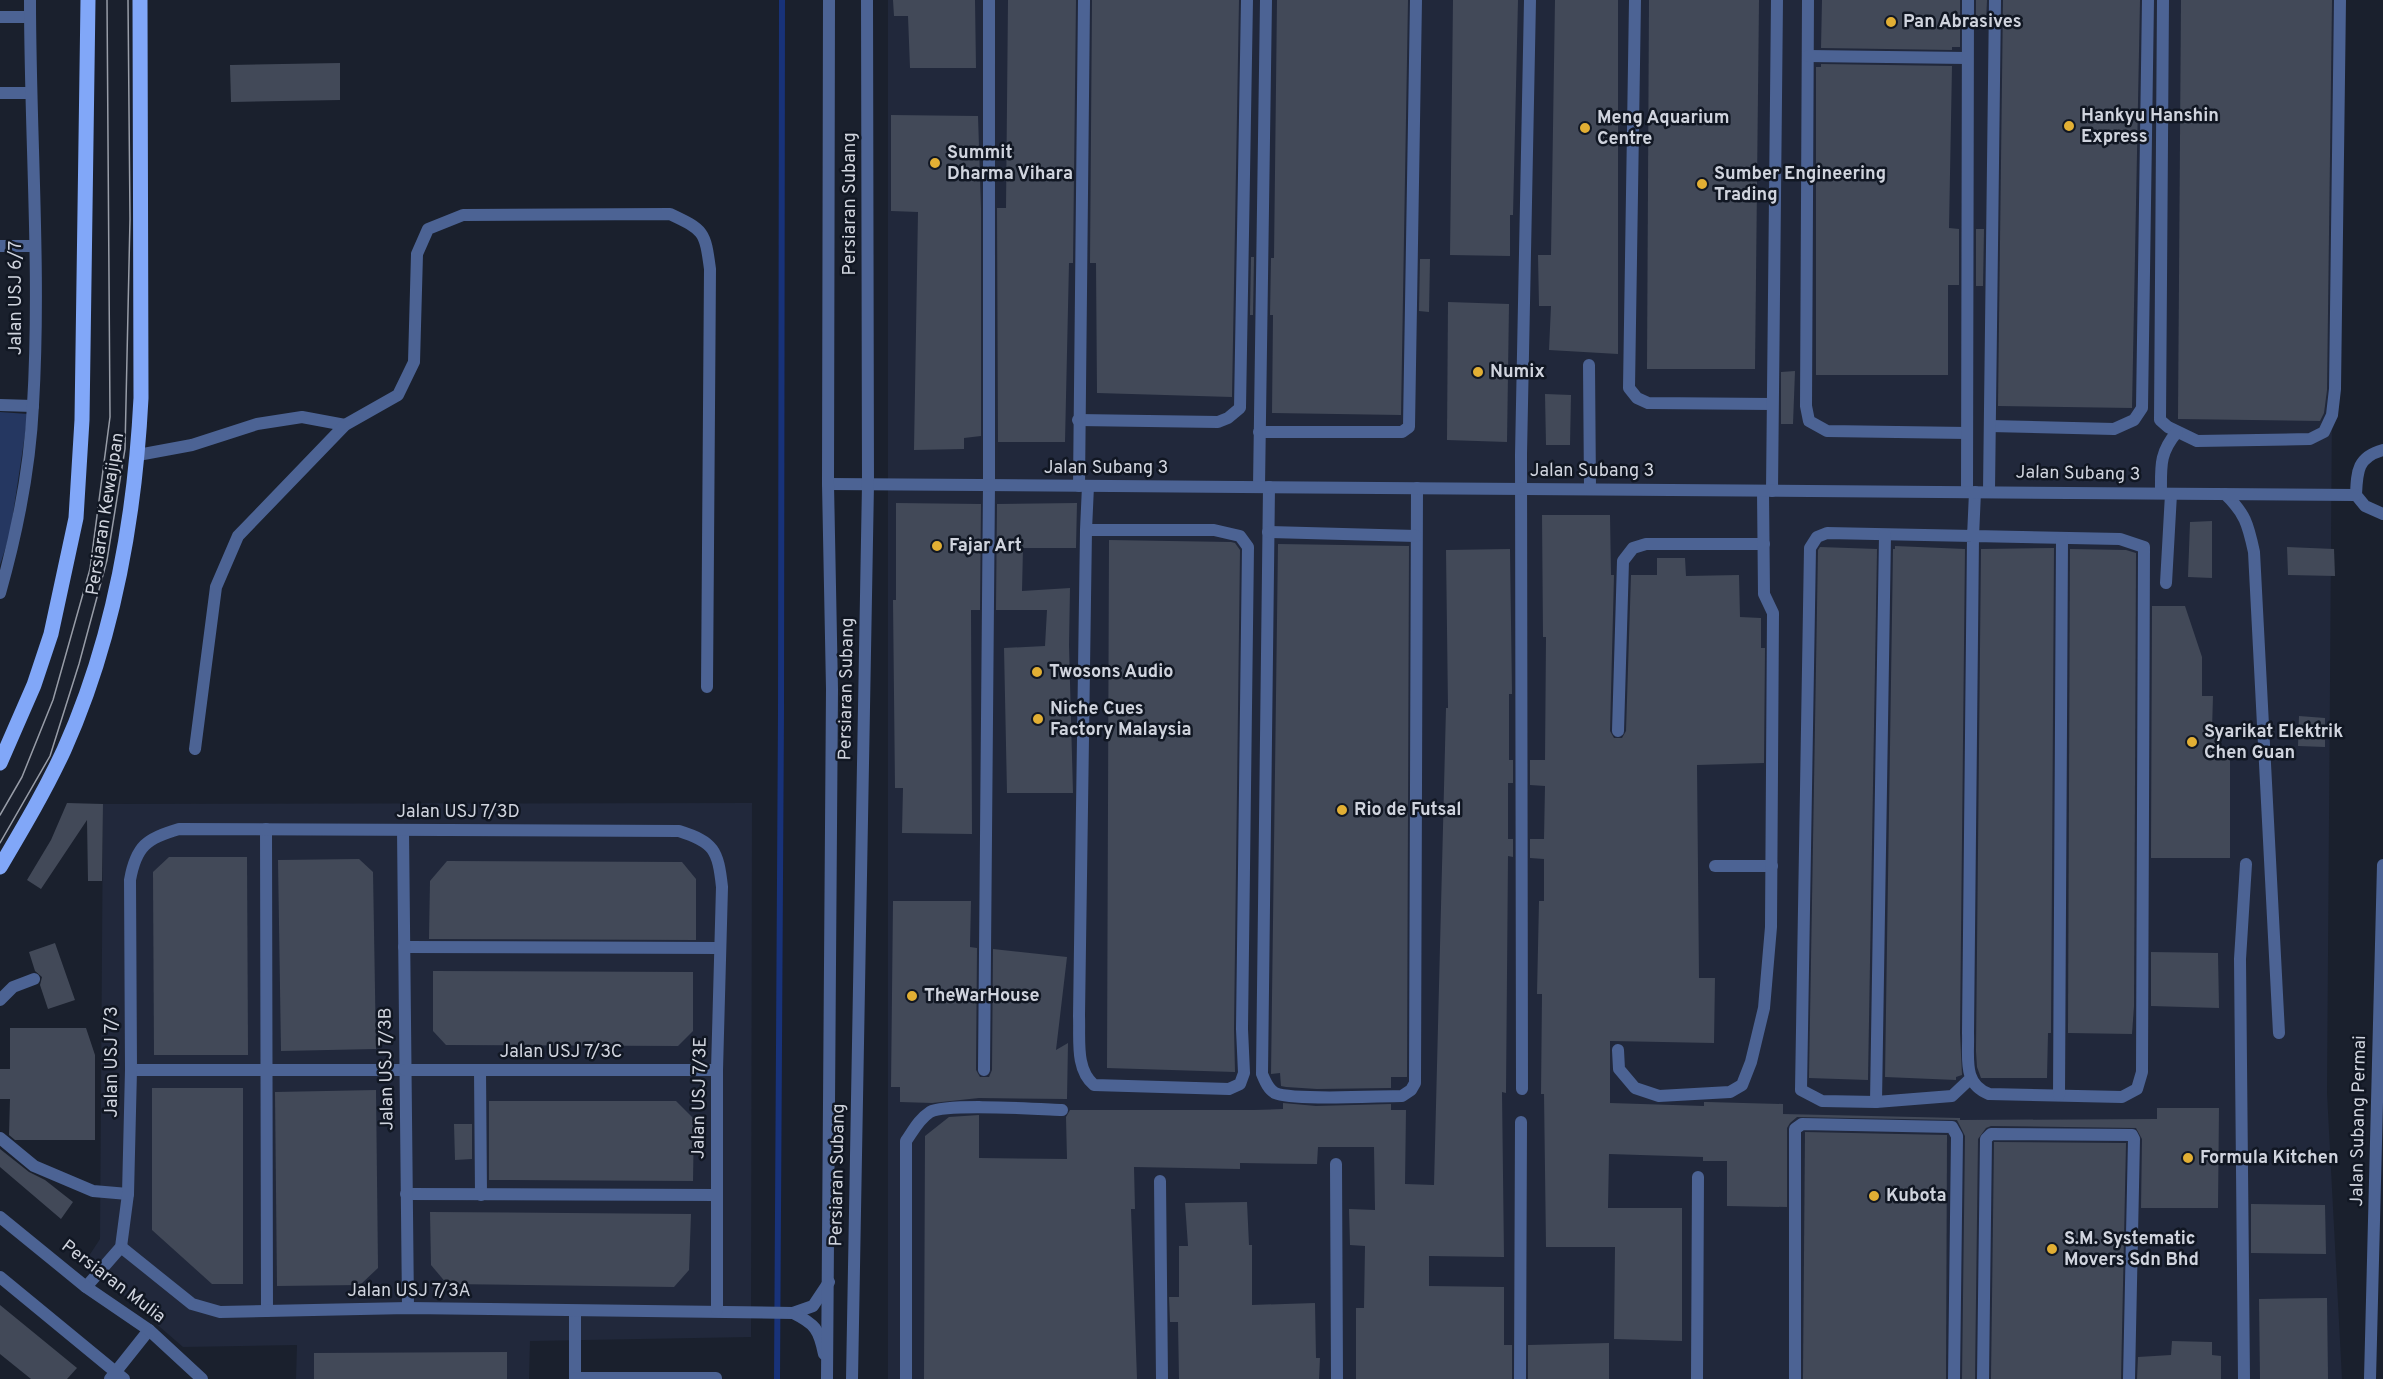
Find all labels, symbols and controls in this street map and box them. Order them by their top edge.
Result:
place label: Pan Abrasives [1903,11,2022,34]
marker: Pan Abrasives [1884,15,1898,29]
place label: Hankyu Hanshin Express [2081,105,2219,149]
place label: Meng Aquarium Centre [1597,107,1729,151]
marker: Hankyu Hanshin Express [2062,119,2076,133]
marker: Meng Aquarium Centre [1578,121,1592,135]
street label: Persiaran Subang [839,132,862,276]
place label: Summit Dharma Vihara [947,142,1073,186]
marker: Summit Dharma Vihara [928,156,942,170]
place label: Sumber Engineering Trading [1714,163,1886,207]
marker: Sumber Engineering Trading [1695,177,1709,191]
street label: Jalan USJ 6/7 [5,241,28,355]
place label: Numix [1490,361,1545,384]
marker: Numix [1471,365,1485,379]
street label: Persiaran Kewajipan [82,431,130,597]
street label: Jalan Subang 3 [1044,457,1168,480]
street label: Jalan Subang 3 [1530,460,1654,483]
street label: Jalan Subang 3 [2015,461,2141,487]
place label: Fajar Art [949,535,1022,558]
marker: Fajar Art [930,539,944,553]
street label: Persiaran Subang [834,617,860,761]
place label: Twosons Audio [1049,661,1173,684]
marker: Twosons Audio [1030,665,1044,679]
place label: Niche Cues Factory Malaysia [1050,698,1192,742]
marker: Niche Cues Factory Malaysia [1031,712,1045,726]
place label: Syarikat Elektrik Chen Guan [2204,721,2343,765]
marker: Syarikat Elektrik Chen Guan [2185,735,2199,749]
place label: Rio de Futsal [1354,799,1461,822]
street label: Jalan USJ 7/3D [396,801,520,824]
marker: Rio de Futsal [1335,803,1349,817]
place label: TheWarHouse [924,985,1040,1008]
marker: TheWarHouse [905,989,919,1003]
street label: Jalan USJ 7/3 [101,1006,124,1118]
street label: Jalan USJ 7/3B [374,1007,400,1131]
street label: Jalan Subang Permai [2346,1035,2372,1207]
street label: Jalan USJ 7/3E [687,1037,713,1159]
street label: Jalan USJ 7/3C [500,1041,622,1064]
street label: Persiaran Subang [825,1103,851,1247]
place label: Formula Kitchen [2200,1147,2339,1170]
marker: Formula Kitchen [2181,1151,2195,1165]
place label: Kubota [1886,1185,1947,1208]
marker: Kubota [1867,1189,1881,1203]
place label: S.M. Systematic Movers Sdn Bhd [2064,1228,2199,1272]
street label: Persiaran Mulia [56,1235,170,1329]
marker: S.M. Systematic Movers Sdn Bhd [2045,1242,2059,1256]
street label: Jalan USJ 7/3A [347,1280,471,1303]

